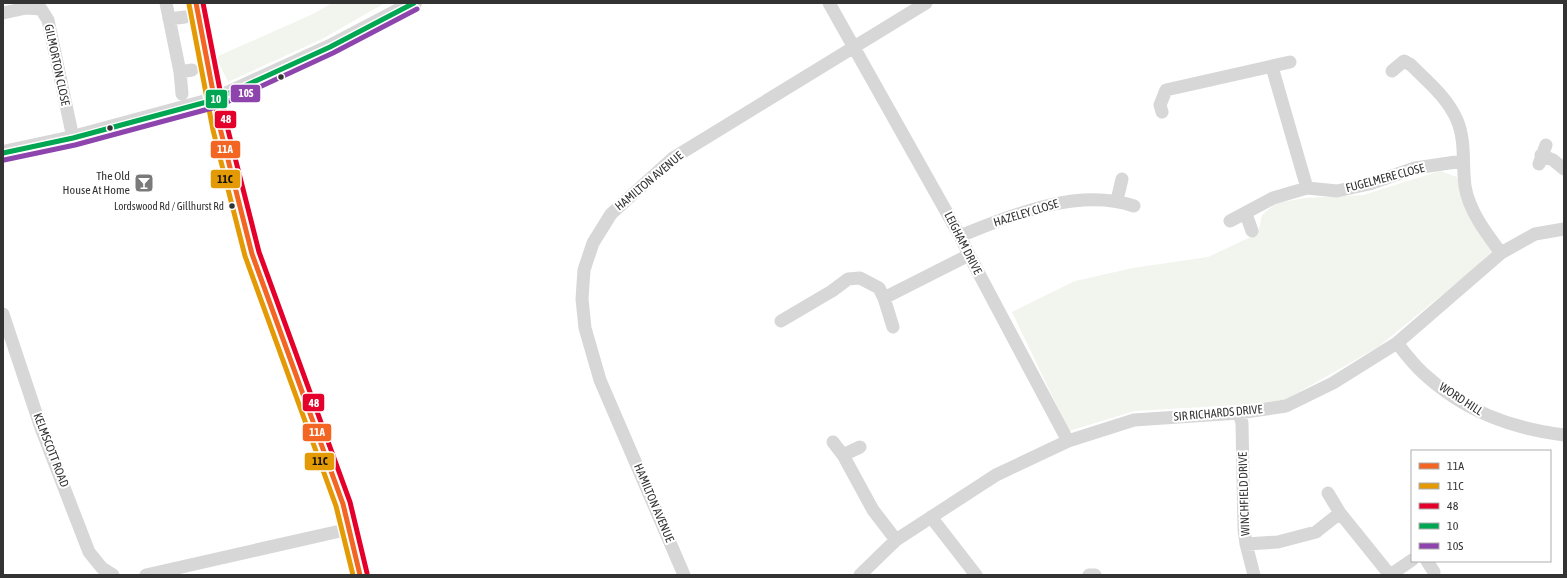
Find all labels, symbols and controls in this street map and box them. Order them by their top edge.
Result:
street label: GILMORTON CLOSE [42,23,72,107]
unlabelled marker [276,72,286,82]
line badge: 10S [230,84,261,103]
text: 10S [239,87,254,99]
line badge: 10 [205,89,228,109]
text: 10 [211,93,221,105]
line badge: 48 [214,110,237,129]
text: 48 [220,113,231,125]
unlabelled marker [105,123,115,133]
line badge: 11A [210,140,241,159]
text: 11A [217,143,233,155]
street label: HAMILTON AVENUE [612,149,686,213]
street label: FUGELMERE CLOSE [1344,161,1426,195]
place label: The Old House At Home [63,169,130,197]
line badge: 11C [210,169,241,189]
bar icon: The Old House At Home [133,172,155,194]
text: 11C [217,173,233,185]
street label: HAZELEY CLOSE [992,196,1060,230]
place label: Lordswood Rd / Gillhurst Rd [114,200,224,212]
marker: Lordswood Rd / Gillhurst Rd [227,201,237,211]
street label: LEIGHAM DRIVE [941,209,985,277]
street label: WORD HILL [1437,380,1486,418]
line badge: 48 [302,393,325,412]
text: 48 [308,397,319,409]
street label: SIR RICHARDS DRIVE [1173,402,1263,424]
street label: KELMSCOTT ROAD [30,411,72,489]
line badge: 11A [302,423,332,442]
text: 11A [309,426,325,438]
legend [1411,450,1551,562]
line badge: 11C [304,452,335,471]
street label: WINCHFIELD DRIVE [1236,452,1252,536]
text: 11C [312,455,328,467]
text: 11A [1447,459,1464,473]
street label: HAMILTON AVENUE [631,462,677,544]
text: 11C [1447,479,1464,493]
text: 48 [1447,499,1459,513]
text: 10 [1447,519,1459,533]
text: 10S [1447,539,1463,553]

